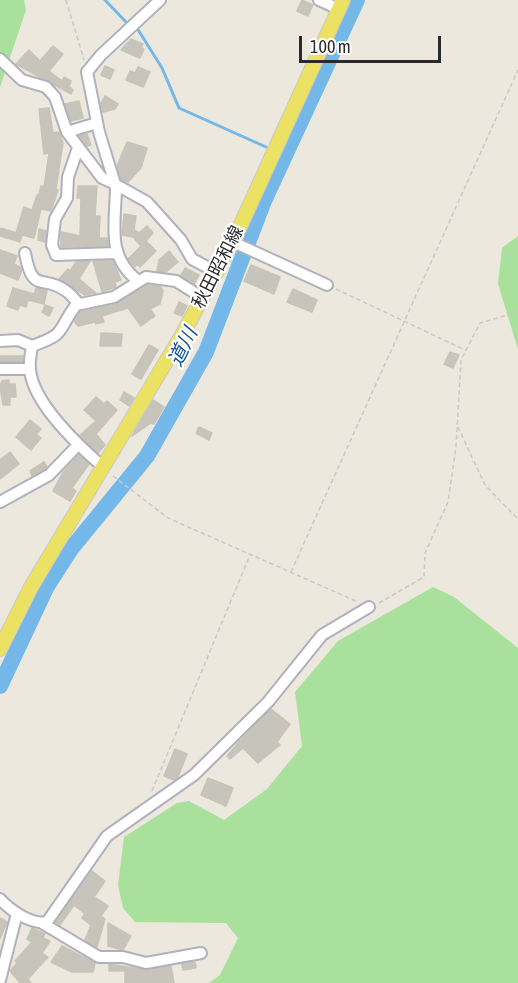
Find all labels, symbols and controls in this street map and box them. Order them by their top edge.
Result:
scale bar [302,24,444,62]
text: 100 m [310,36,351,57]
street label: 秋田昭和線 [188,222,248,312]
water label: 道川 [163,324,203,370]

